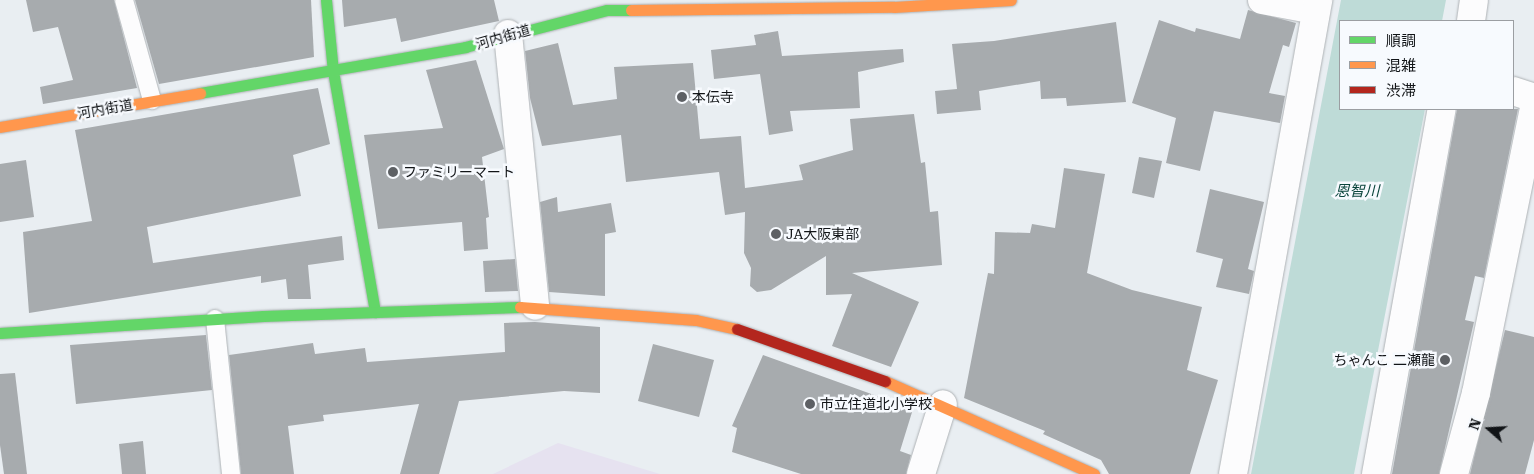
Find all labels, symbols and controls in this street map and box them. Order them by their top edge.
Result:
legend [1339,20,1514,110]
street label: 河内街道 [474,21,532,53]
text: 順調 [1386,32,1416,50]
text: 混雑 [1386,57,1416,75]
text: 渋滞 [1386,82,1416,100]
place label: 本伝寺 [692,89,734,105]
marker: 本伝寺 [676,91,688,103]
street label: 河内街道 [76,96,134,122]
place label: ファミリーマート [403,164,515,180]
marker: ファミリーマート [387,166,399,178]
water label: 恩智川 [1335,183,1379,201]
place label: JA大阪東部 [786,226,859,242]
marker: JA大阪東部 [770,228,782,240]
place label: ちゃんこ 二瀬龍 [1333,352,1435,368]
marker: ちゃんこ 二瀬龍 [1439,354,1451,366]
place label: 市立住道北小学校 [820,396,932,412]
marker: 市立住道北小学校 [804,398,816,410]
north arrow [1464,404,1514,454]
text: N [1465,416,1484,432]

